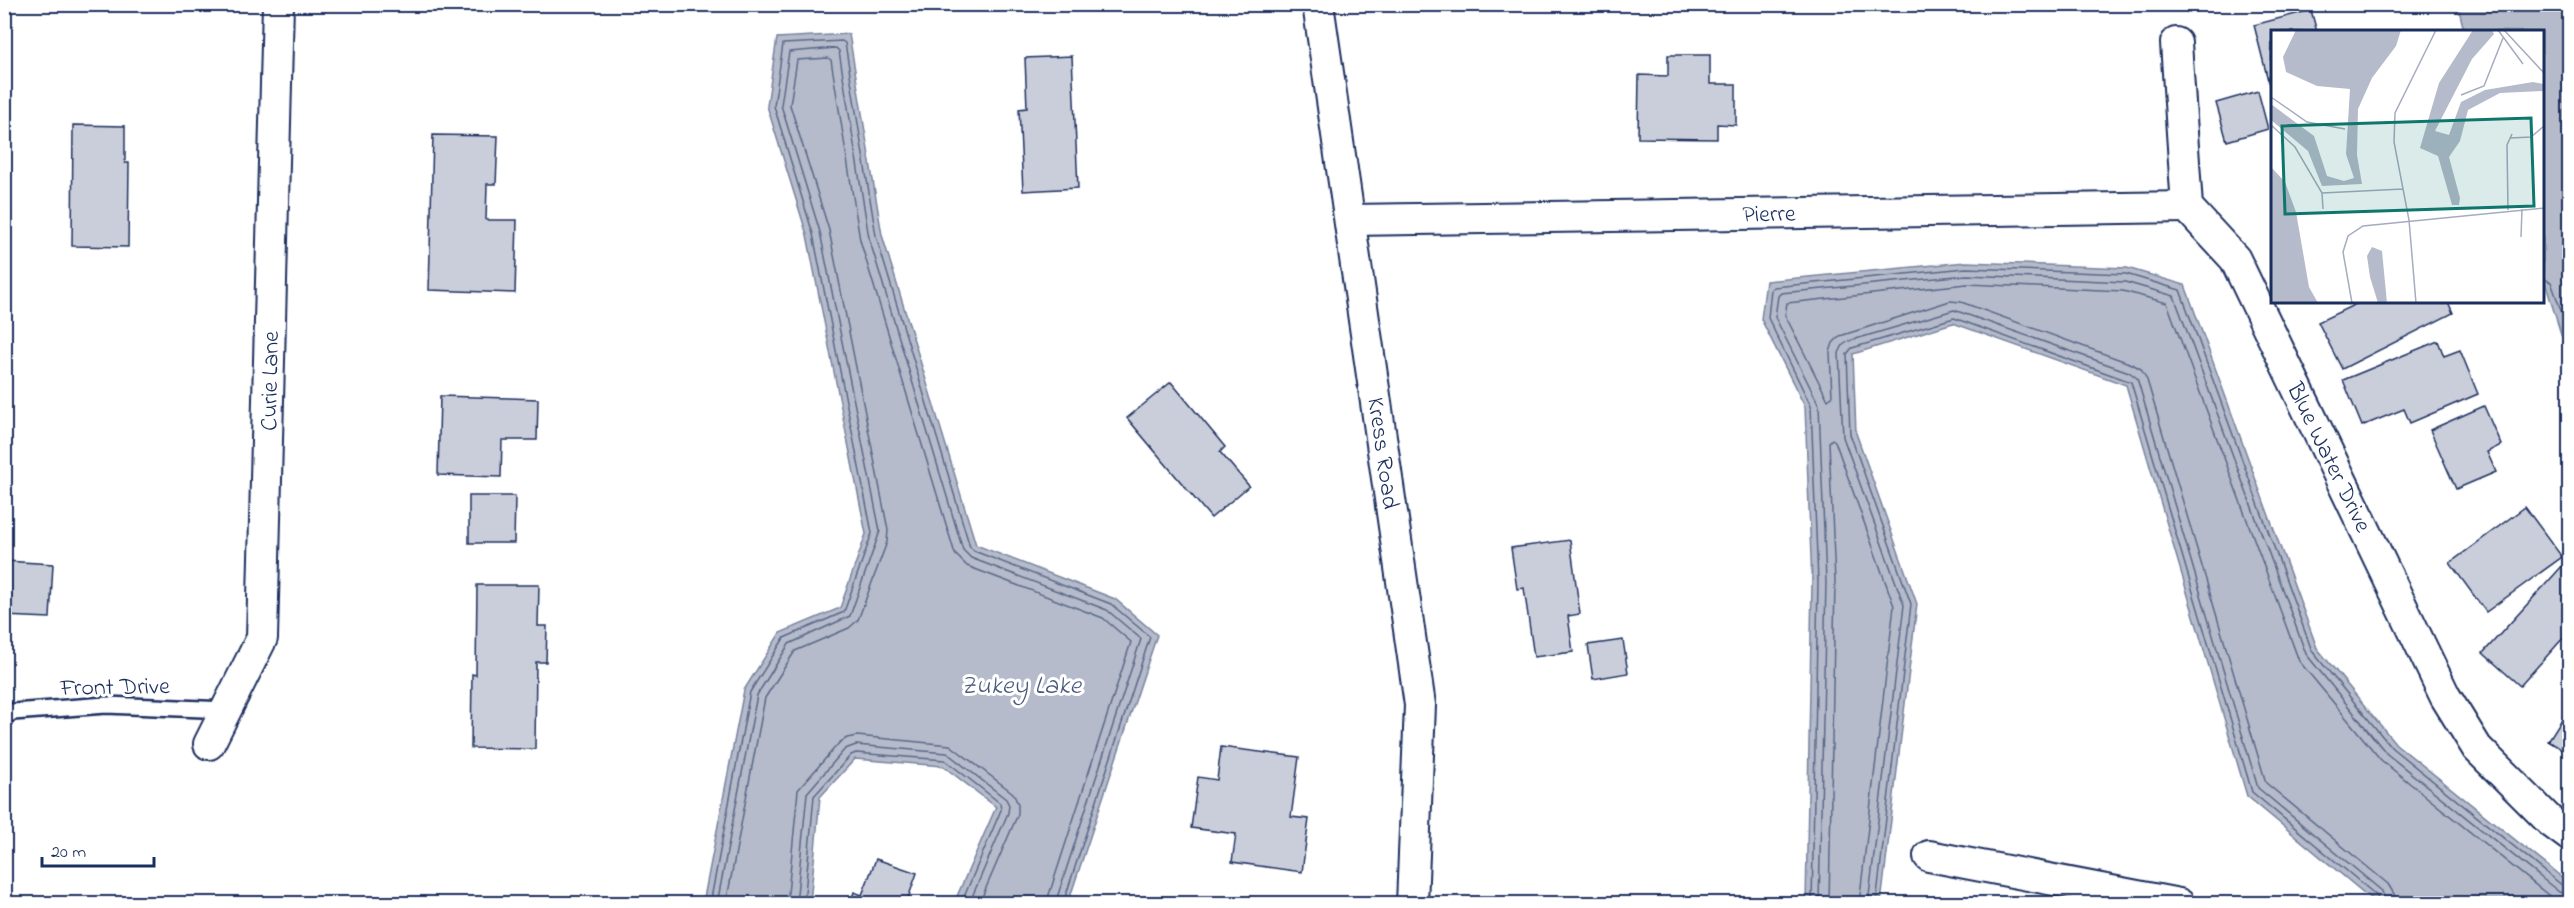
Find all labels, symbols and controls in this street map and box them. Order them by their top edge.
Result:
inset map [2271,30,2544,303]
street label: Pierre [1742,198,1796,233]
street label: Curie Lane [253,331,290,431]
street label: Blue Water Drive [2276,376,2379,539]
street label: Kress Road [1356,395,1407,512]
water label: Zukey Lake [961,668,1082,706]
street label: Front Drive [59,670,170,707]
scale bar [42,830,154,868]
text: 20 m [51,840,86,866]

